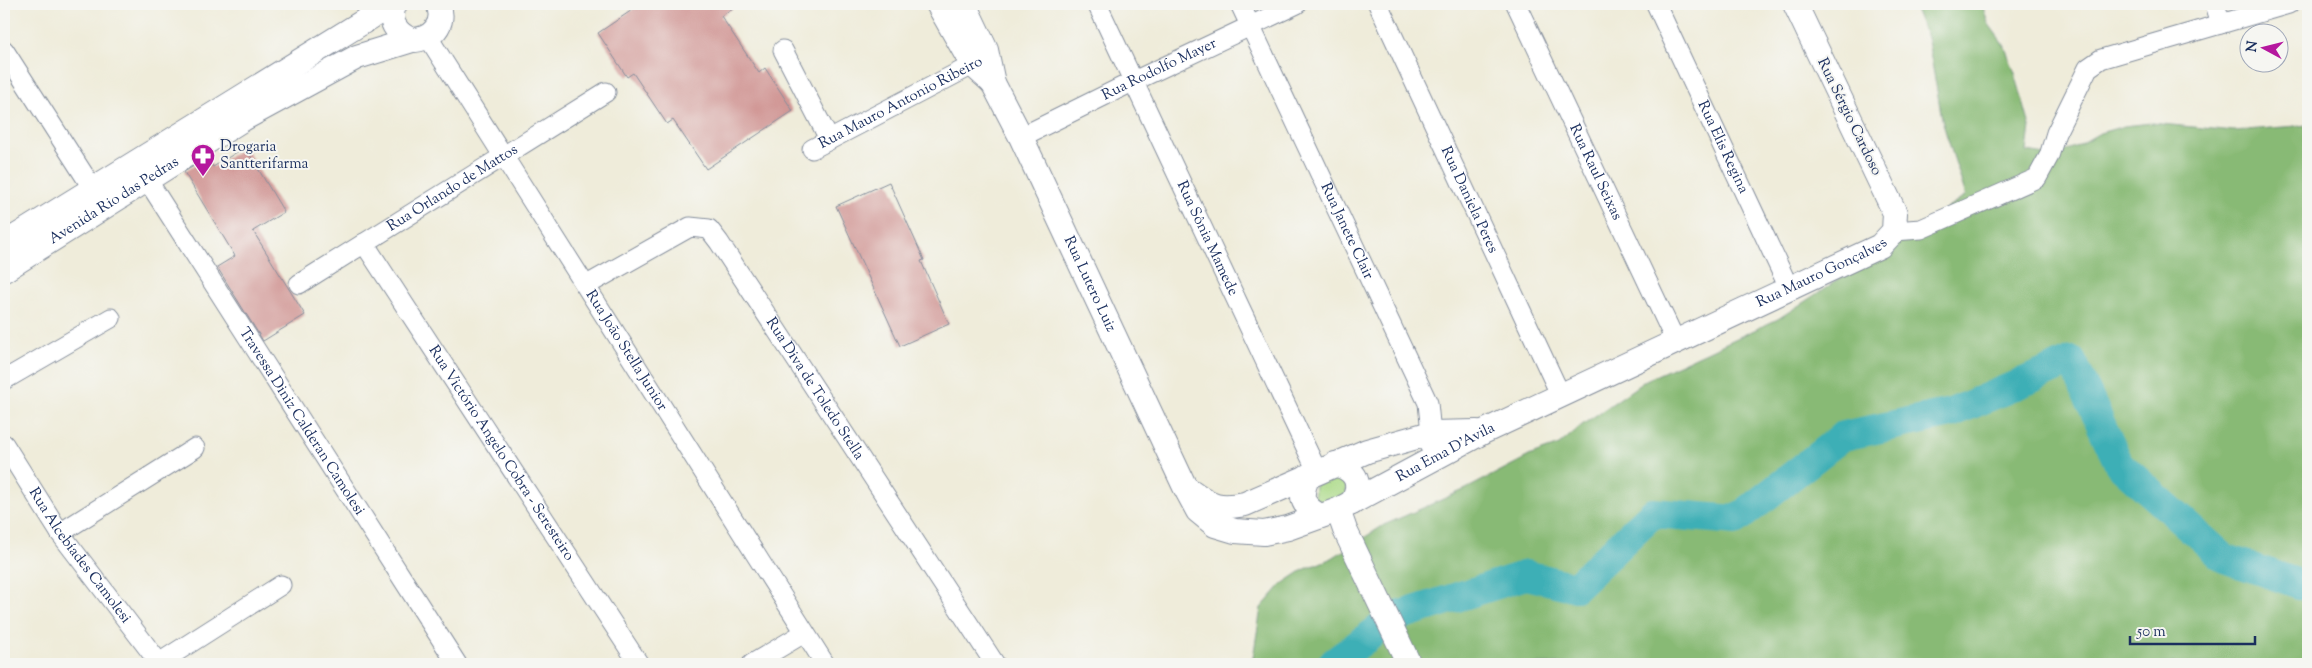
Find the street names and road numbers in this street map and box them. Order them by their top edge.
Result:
street label: Rua Rodolfo Mayer [1098,33,1221,106]
street label: Rua Mauro Antonio Ribeiro [815,51,986,154]
street label: Rua Sérgio Cardoso [1811,55,1887,179]
street label: Rua Elis Regina [1692,97,1754,197]
street label: Rua Raul Seixas [1564,121,1627,224]
street label: Rua Orlando de Mattos [383,139,522,237]
street label: Rua Daniela Peres [1435,143,1503,257]
street label: Avenida Rio das Pedras [45,152,183,249]
street label: Rua Sônia Mamede [1171,177,1243,299]
street label: Rua Janete Clair [1315,179,1379,283]
street label: Rua Lutero Luiz [1058,233,1122,336]
street label: Rua Mauro Gonçalves [1753,233,1893,313]
street label: Rua João Stella Junior [580,286,673,415]
street label: Rua Diva de Toledo Stella [761,313,869,464]
street label: Travessa Diniz Calderan Camolesi [234,323,370,519]
street label: Rua Victório Angelo Cobra - Seresteiro [423,341,579,565]
street label: Rua Ema D'Avila [1392,417,1498,487]
street label: Rua Alcebíades Camolesi [24,484,136,628]

